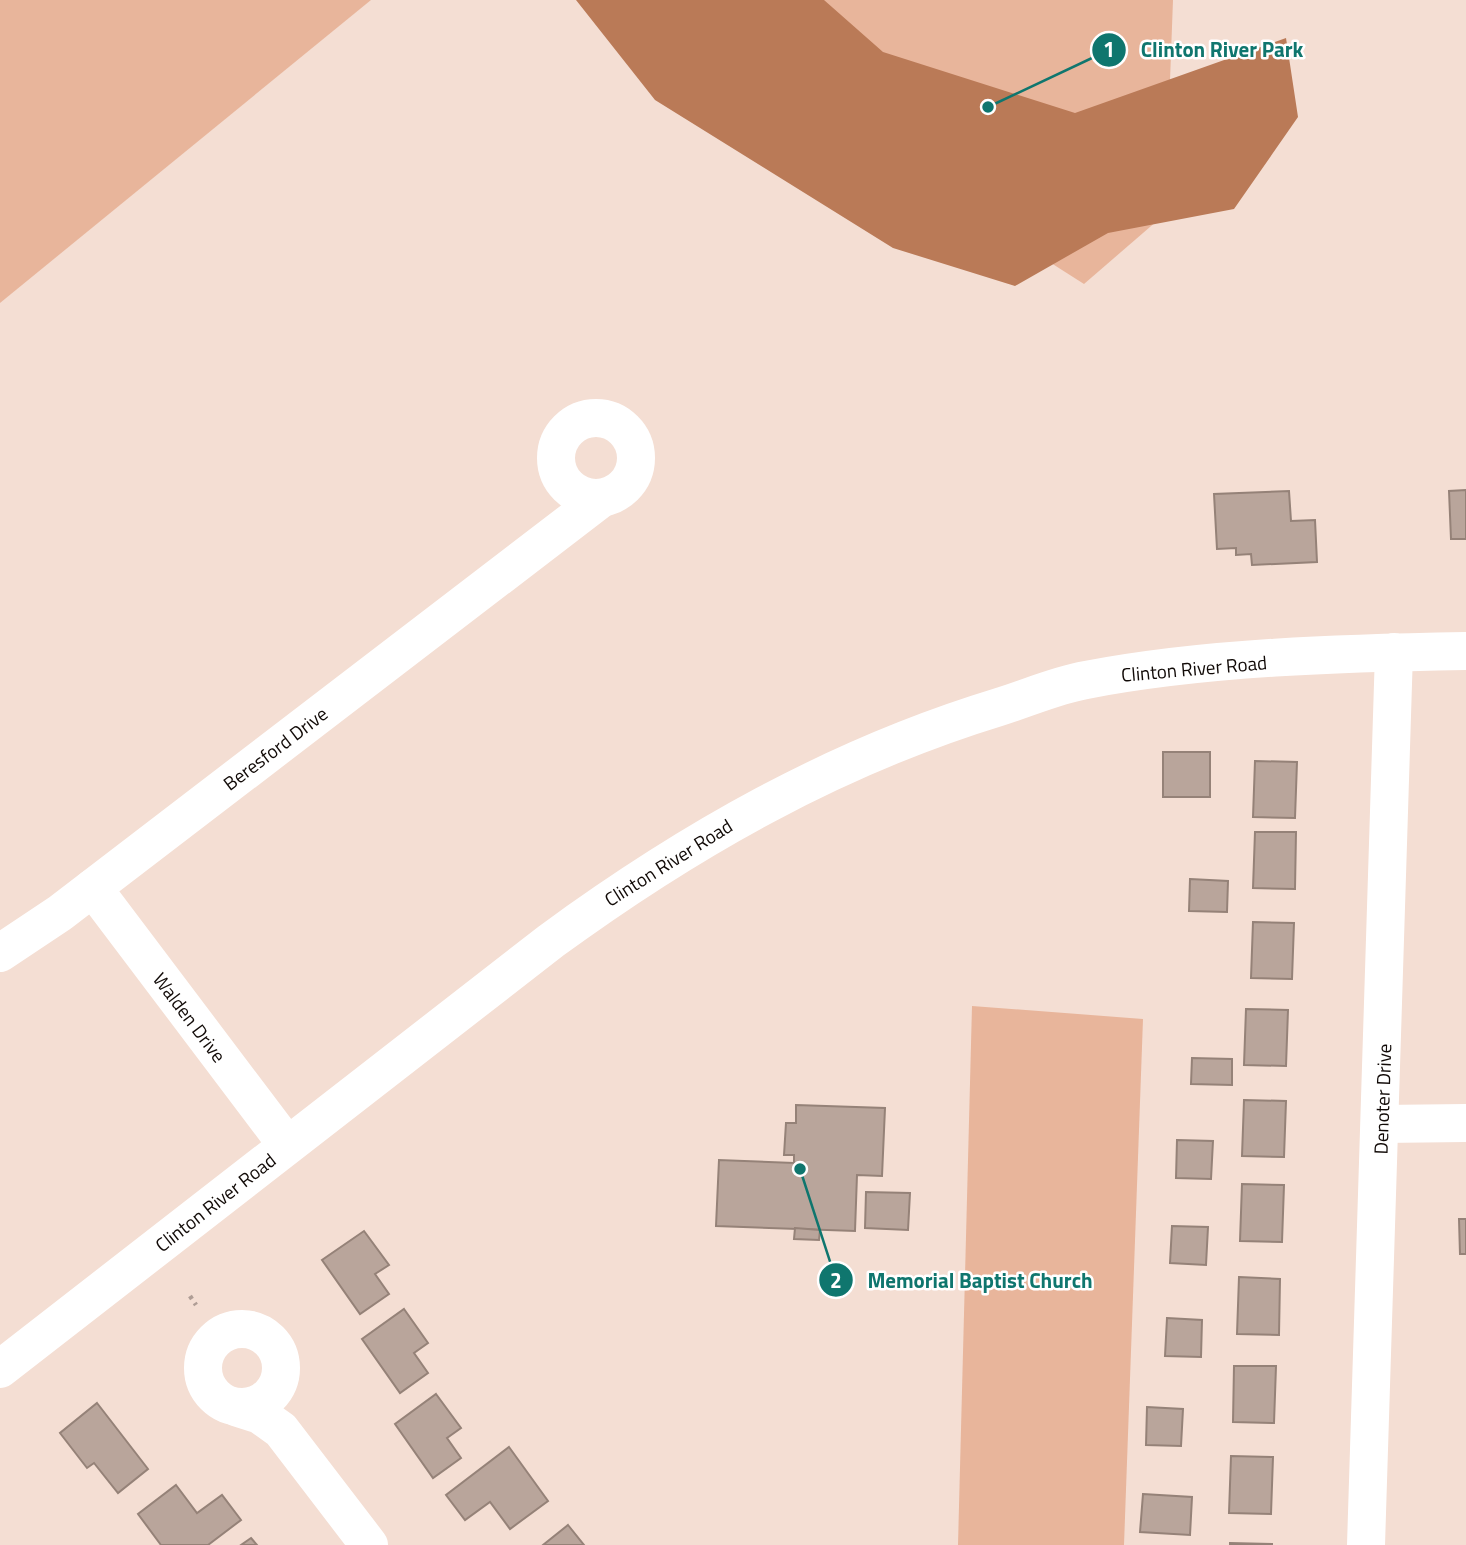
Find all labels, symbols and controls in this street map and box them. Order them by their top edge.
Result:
callout: Clinton River Park [1092,29,1317,71]
text: 1 [1103,33,1115,65]
text: Clinton River Park [1141,33,1304,65]
street label: Clinton River Road [1120,647,1268,689]
street label: Beresford Drive [217,699,333,797]
street label: Clinton River Road [598,811,738,913]
street label: Walden Drive [147,966,233,1068]
street label: Denoter Drive [1366,1043,1398,1155]
street label: Clinton River Road [148,1145,282,1259]
callout: Memorial Baptist Church [819,1259,1107,1301]
text: 2 [830,1264,842,1296]
text: Memorial Baptist Church [867,1264,1093,1296]

